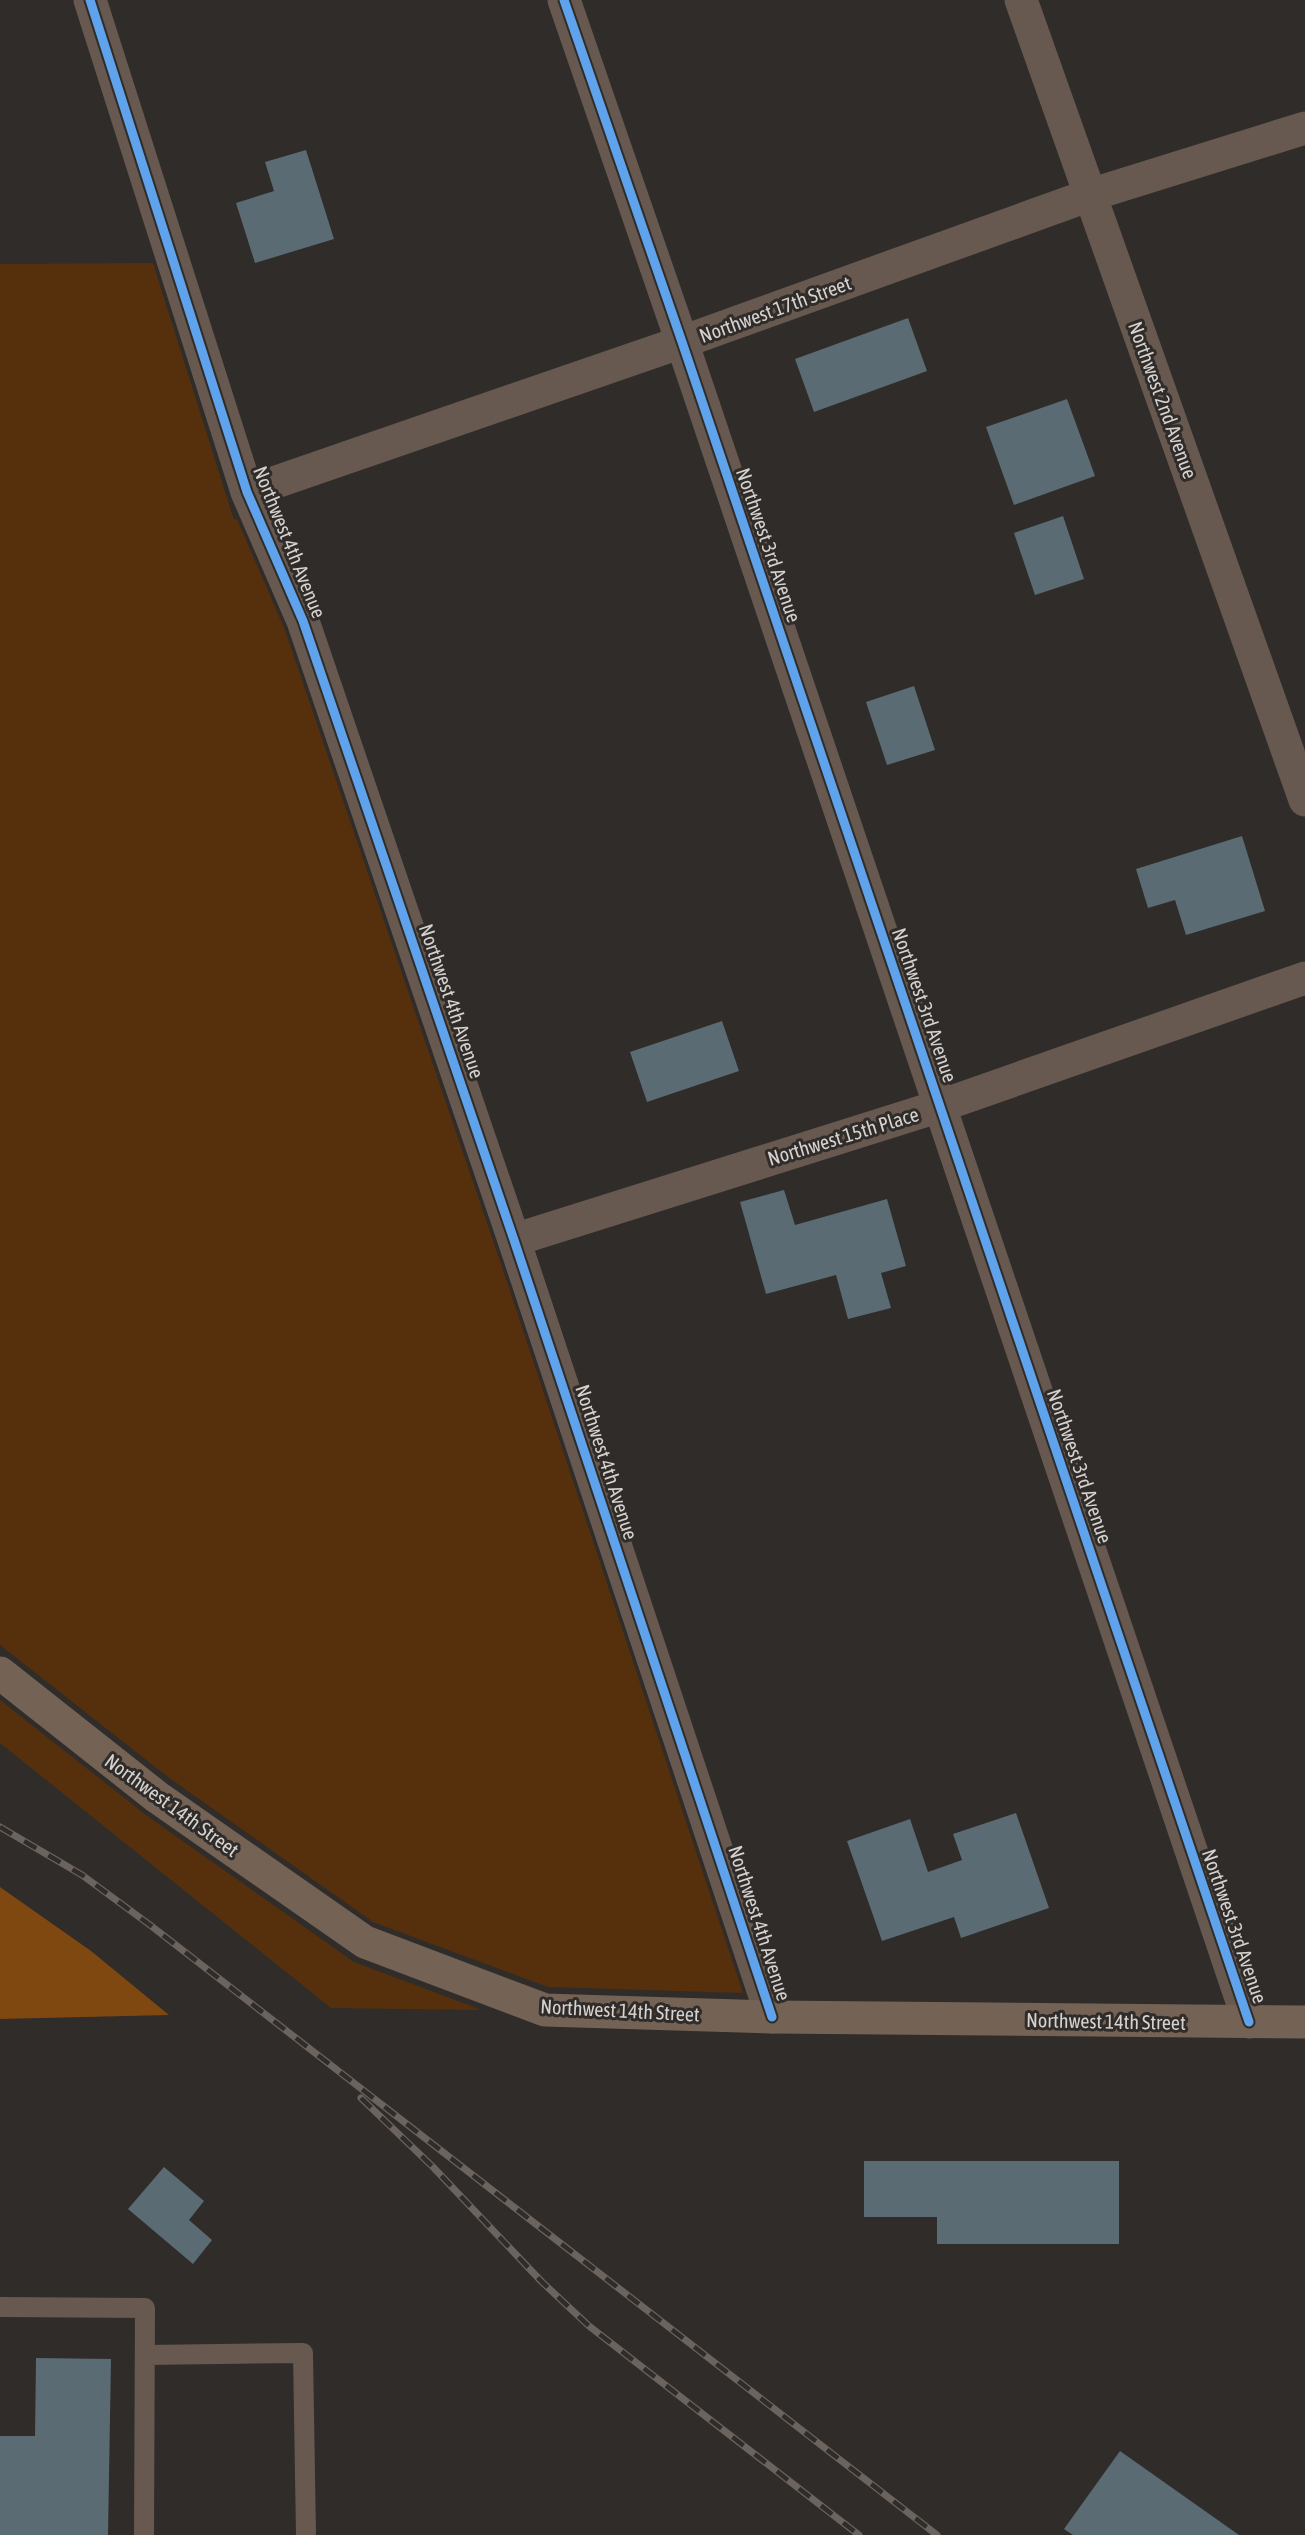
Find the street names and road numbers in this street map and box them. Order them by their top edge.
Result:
street label: Northwest 17th Street [696,271,854,347]
street label: Northwest 2nd Avenue [1124,318,1202,482]
street label: Northwest 4th Avenue [249,463,331,621]
street label: Northwest 3rd Avenue [732,465,806,625]
street label: Northwest 4th Avenue [415,921,489,1081]
street label: Northwest 3rd Avenue [888,925,962,1085]
street label: Northwest 15th Place [765,1102,921,1170]
street label: Northwest 4th Avenue [571,1382,643,1542]
street label: Northwest 3rd Avenue [1043,1386,1117,1546]
street label: Northwest 14th Street [101,1749,244,1861]
street label: Northwest 4th Avenue [724,1843,796,2003]
street label: Northwest 3rd Avenue [1198,1846,1272,2006]
street label: Northwest 14th Street [540,1994,701,2026]
street label: Northwest 14th Street [1026,2008,1186,2034]

